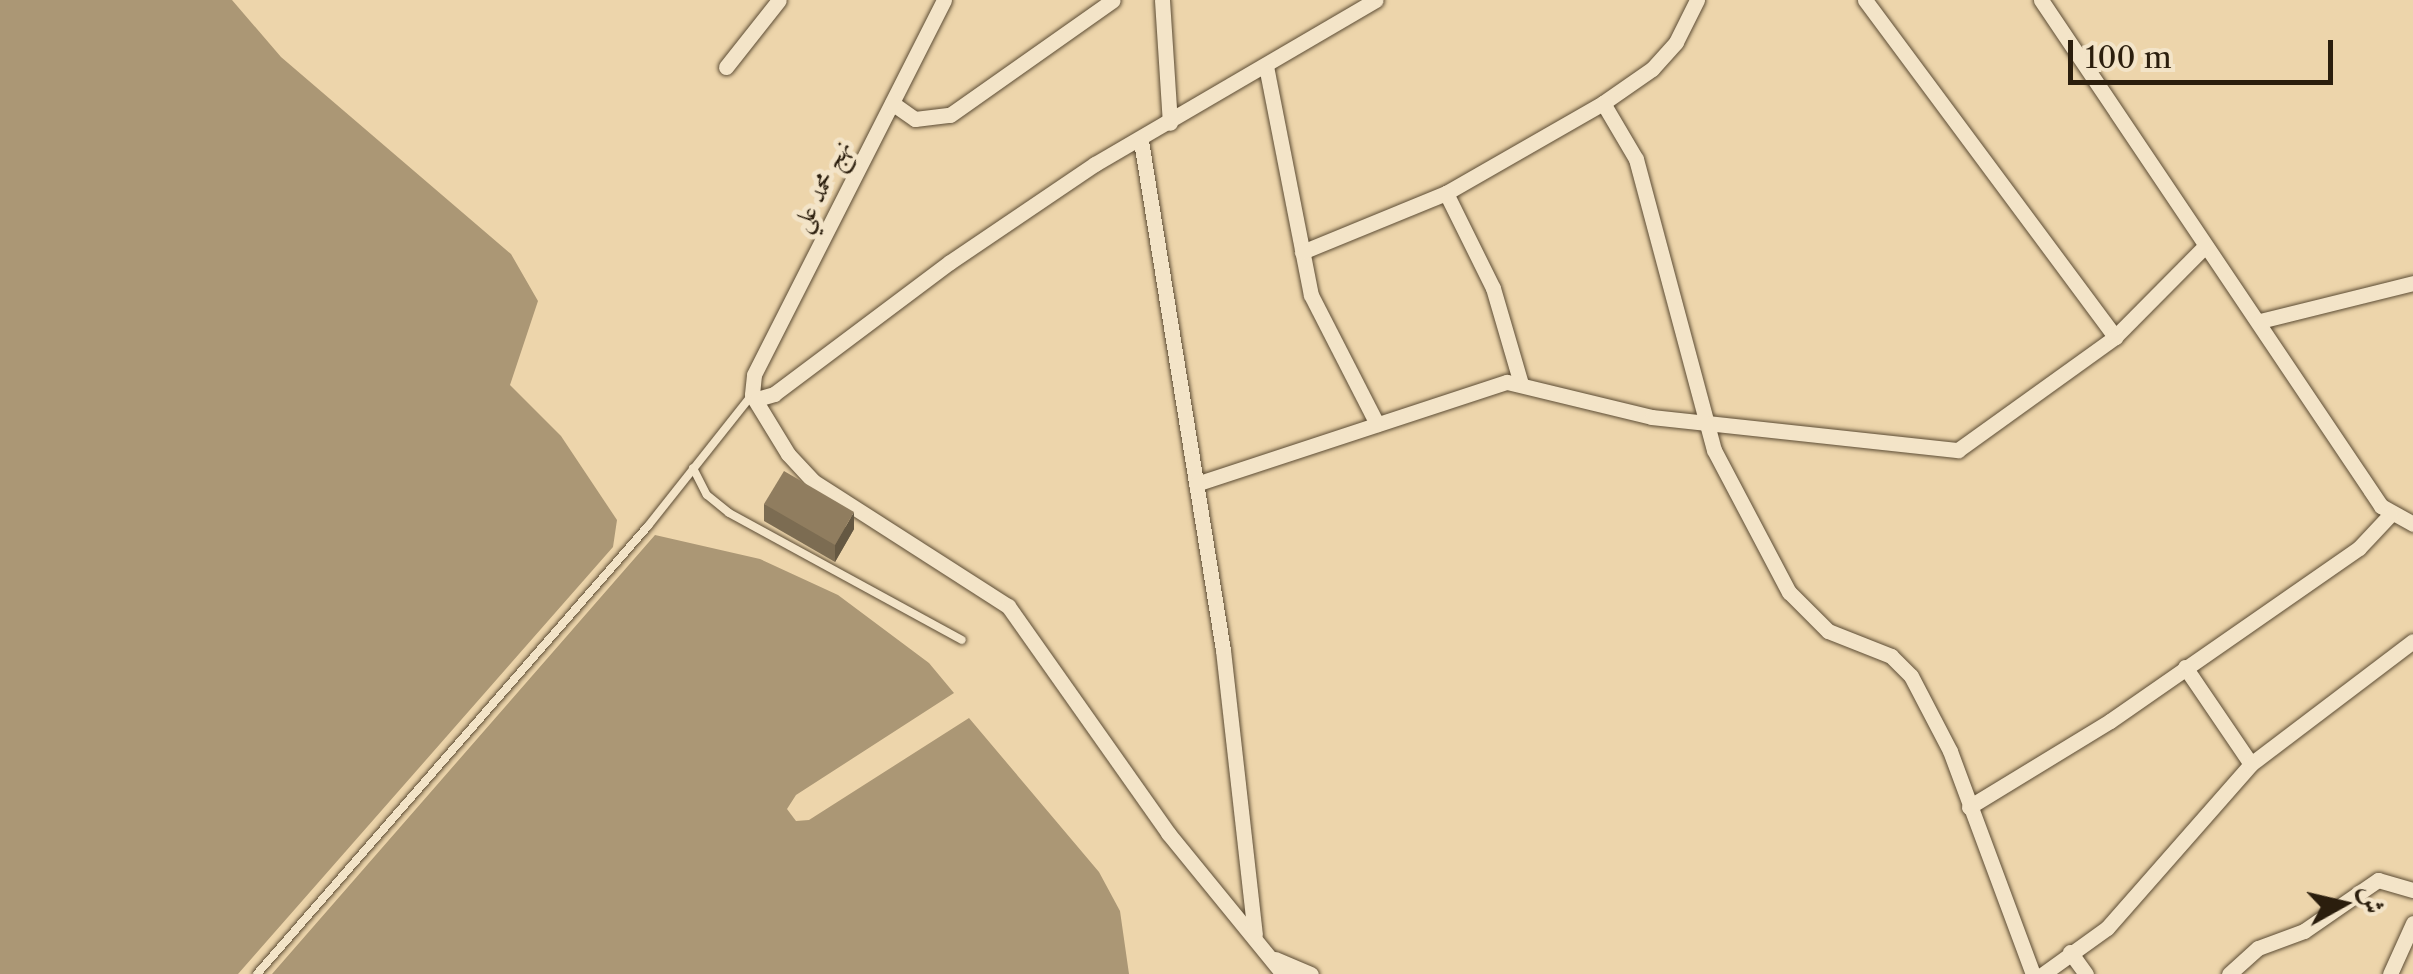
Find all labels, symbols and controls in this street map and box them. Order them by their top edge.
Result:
scale bar [2073,20,2338,82]
text: 100 m [2085,39,2172,76]
street label: نهج محمد علي [786,135,858,237]
north arrow [2293,854,2393,954]
text: ش [2354,884,2391,916]

